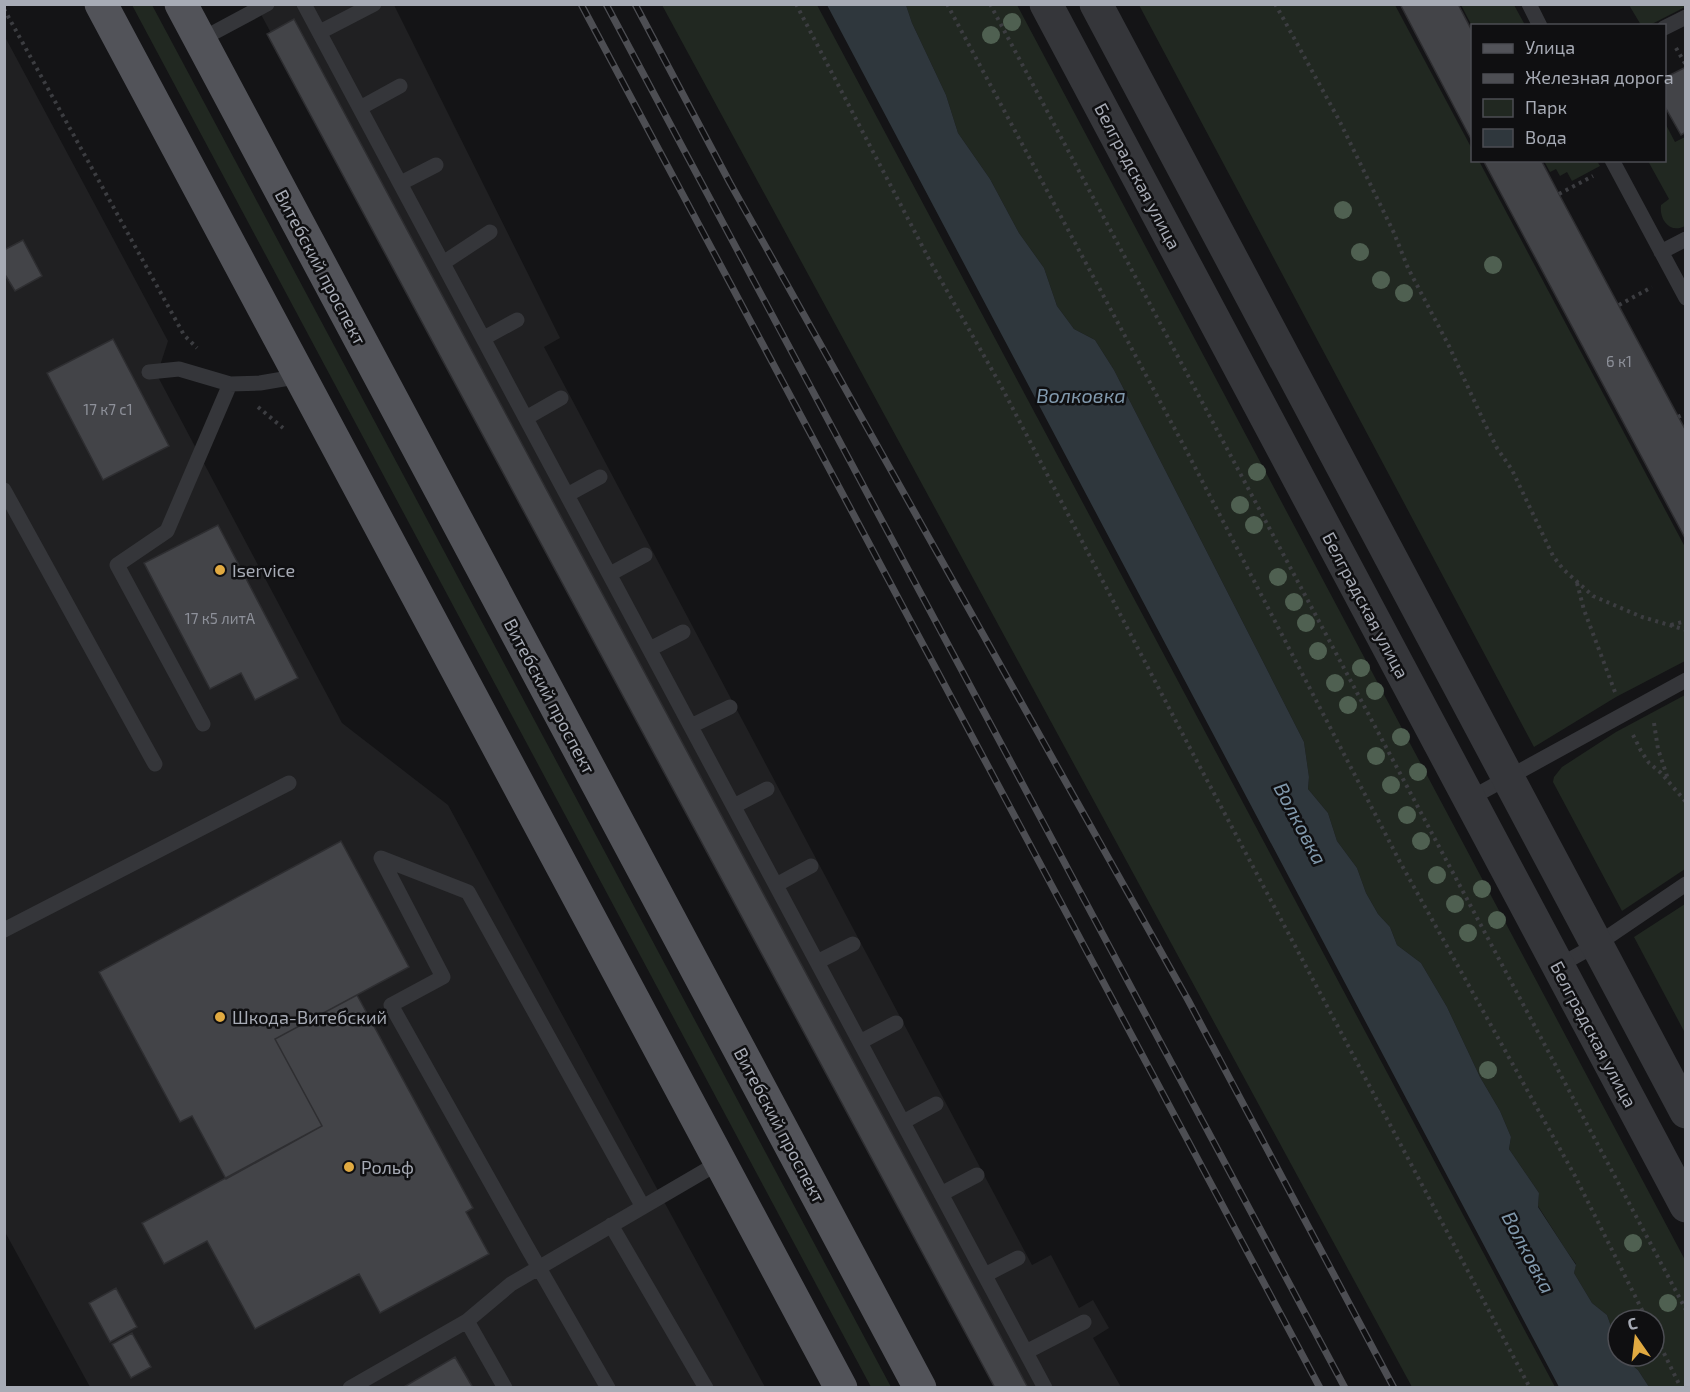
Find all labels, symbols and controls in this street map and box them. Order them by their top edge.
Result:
legend [1471,24,1666,162]
text: Улица [1525,36,1575,58]
text: Железная дорога [1525,66,1674,88]
text: Парк [1525,96,1567,118]
street label: Белградская улица [1090,99,1186,253]
text: Вода [1525,126,1567,148]
street label: Витебский проспект [271,186,371,349]
house number: 6 к1 [1606,352,1632,370]
water label: Волковка [1036,383,1126,407]
house number: 17 к7 с1 [83,400,133,418]
street label: Белградская улица [1318,528,1414,682]
place label: Iservice [232,559,295,581]
marker: Iservice [213,563,227,577]
house number: 17 к5 литА [185,609,256,627]
street label: Витебский проспект [500,615,600,778]
water label: Волковка [1269,778,1333,868]
street label: Белградская улица [1546,957,1642,1111]
place label: Шкода-Витебский [232,1006,387,1028]
marker: Шкода-Витебский [213,1010,227,1024]
street label: Витебский проспект [730,1044,830,1207]
place label: Рольф [361,1156,414,1178]
marker: Рольф [342,1160,356,1174]
water label: Волковка [1497,1207,1561,1297]
north arrow [1606,1308,1666,1368]
text: С [1625,1313,1639,1333]

